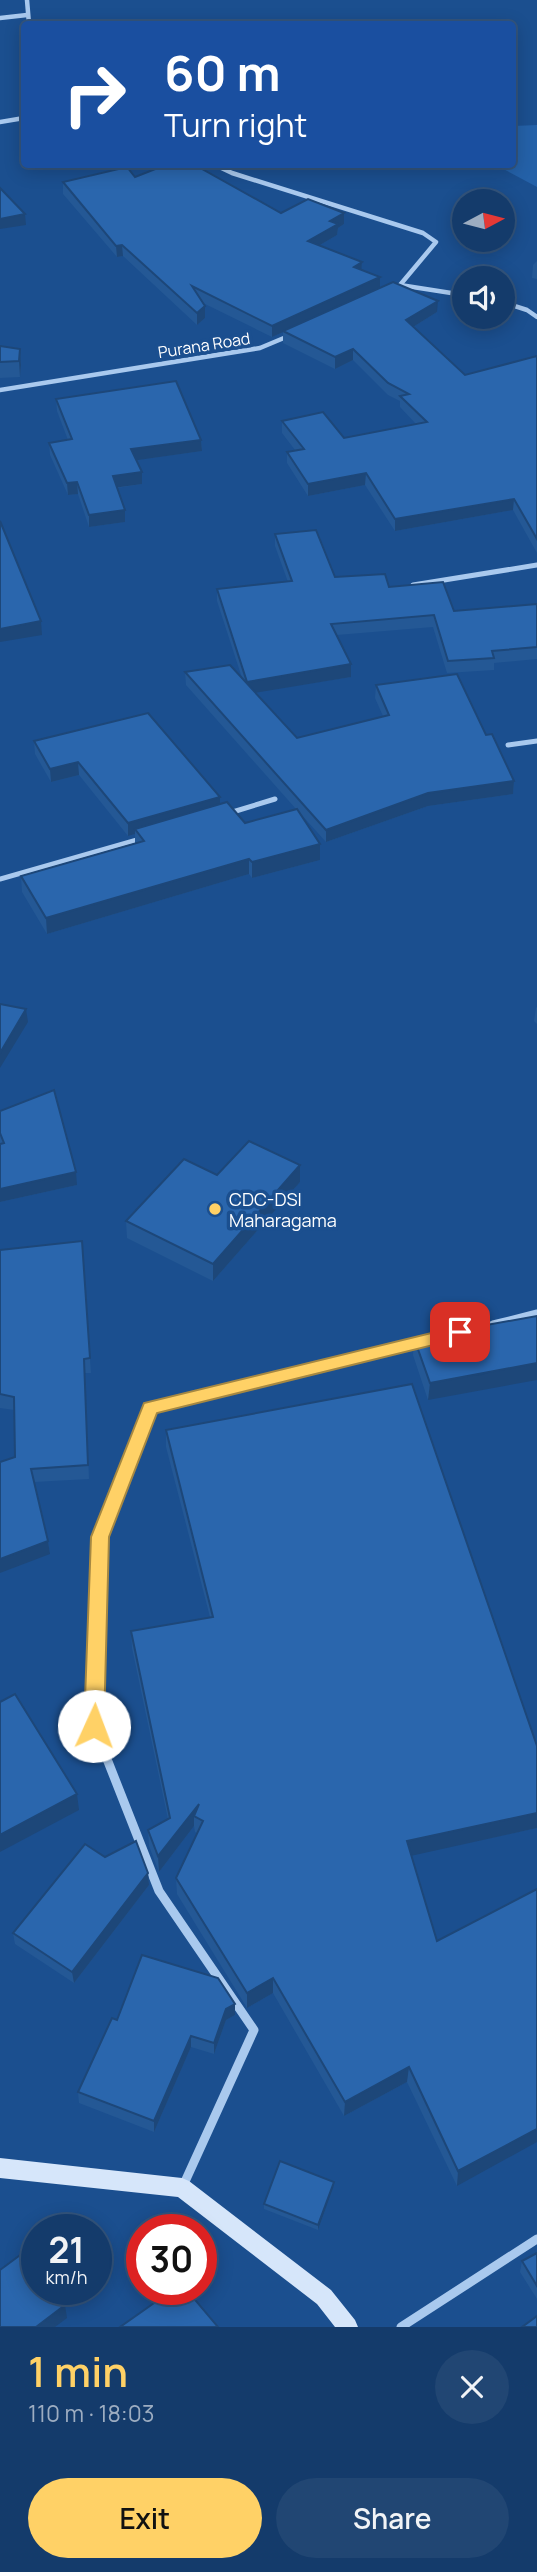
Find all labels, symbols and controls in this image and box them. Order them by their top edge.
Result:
text: 60 m [164,39,281,106]
icon: right [49,49,140,140]
text: Turn right [164,103,307,147]
north arrow [452,189,514,252]
map controls [452,189,515,329]
button: sound [452,266,515,329]
street label: Purana Road [156,327,252,363]
place label: CDC-DSI Maharagama [229,1187,337,1232]
marker: CDC-DSI Maharagama [207,1201,223,1217]
pin [430,1302,490,1362]
icon: arrive [441,1313,479,1351]
position arrow [57,1689,131,1763]
speed limit sign: 30 [126,2214,217,2305]
text: 21 [48,2226,85,2274]
text: km/h [46,2265,87,2289]
text: 1 min [28,2342,128,2400]
button: close [435,2350,509,2424]
text: 110 m · 18:03 [28,2397,154,2429]
button: Exit [28,2478,262,2558]
button: Share [276,2478,509,2558]

